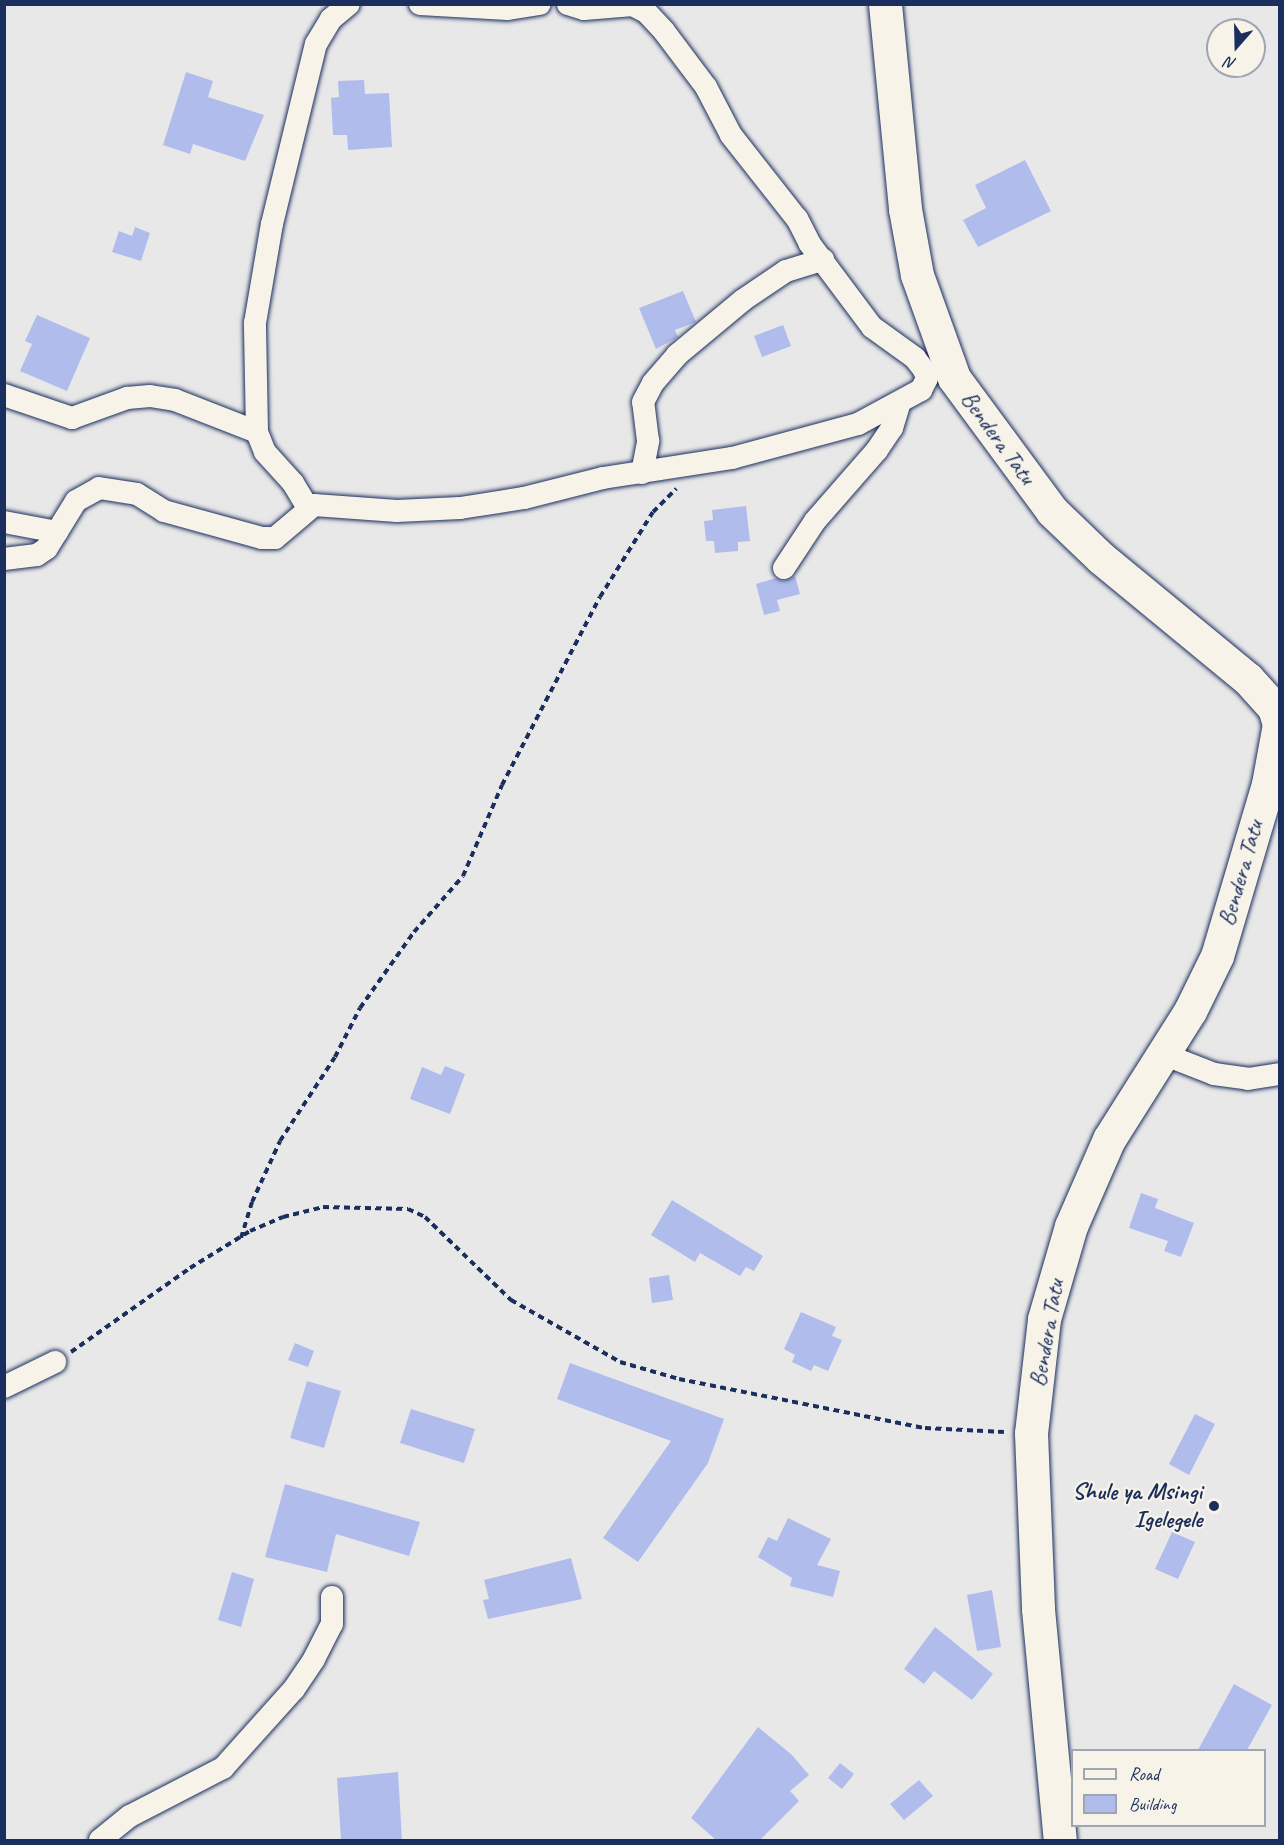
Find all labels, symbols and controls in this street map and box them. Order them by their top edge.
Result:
north arrow [1206,18,1266,78]
text: N [1222,52,1239,74]
street label: Bendera Tatu [954,386,1042,490]
street label: Bendera Tatu [1212,817,1270,929]
street label: Bendera Tatu [1023,1277,1071,1389]
place label: Shule ya Msingi Igelegele [1072,1478,1202,1534]
marker: Shule ya Msingi Igelegele [1207,1499,1221,1513]
legend [1071,1749,1266,1827]
text: Road [1129,1763,1159,1785]
text: Building [1129,1793,1176,1815]

